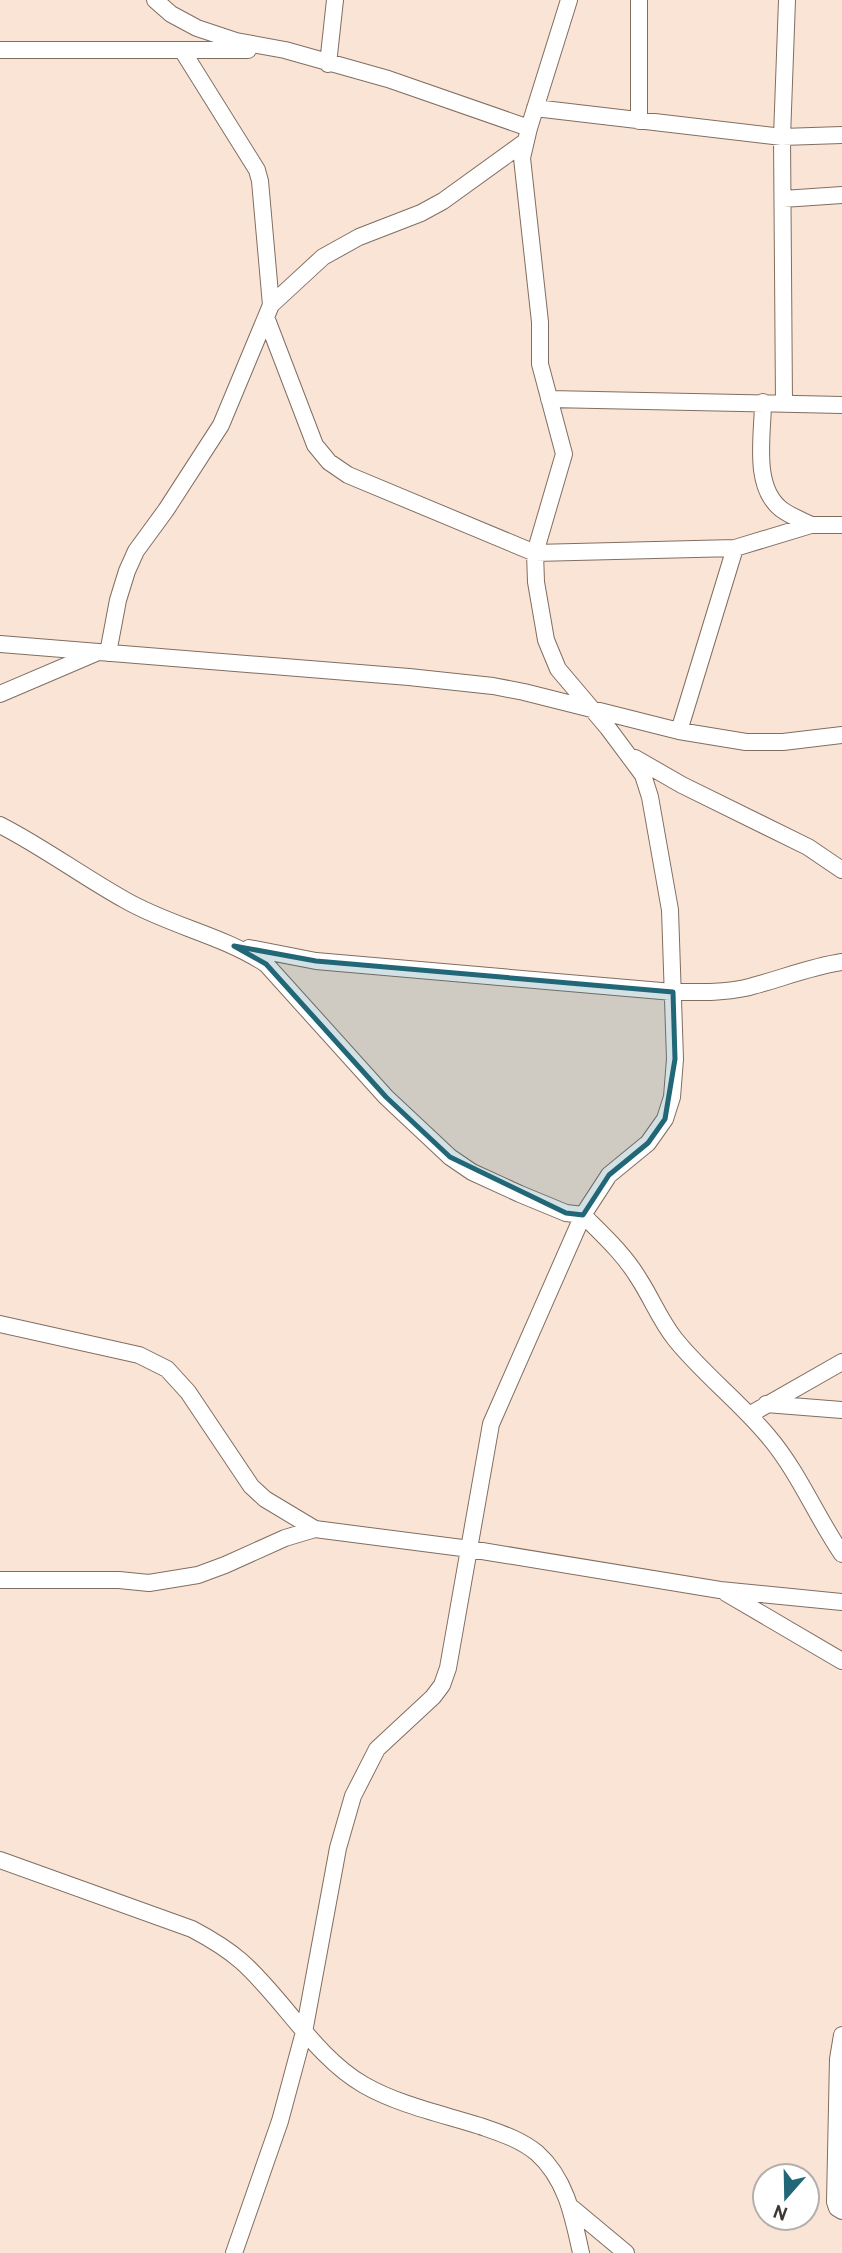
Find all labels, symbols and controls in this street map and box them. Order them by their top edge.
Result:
north arrow [751,2162,821,2232]
text: N [770,2197,791,2225]

